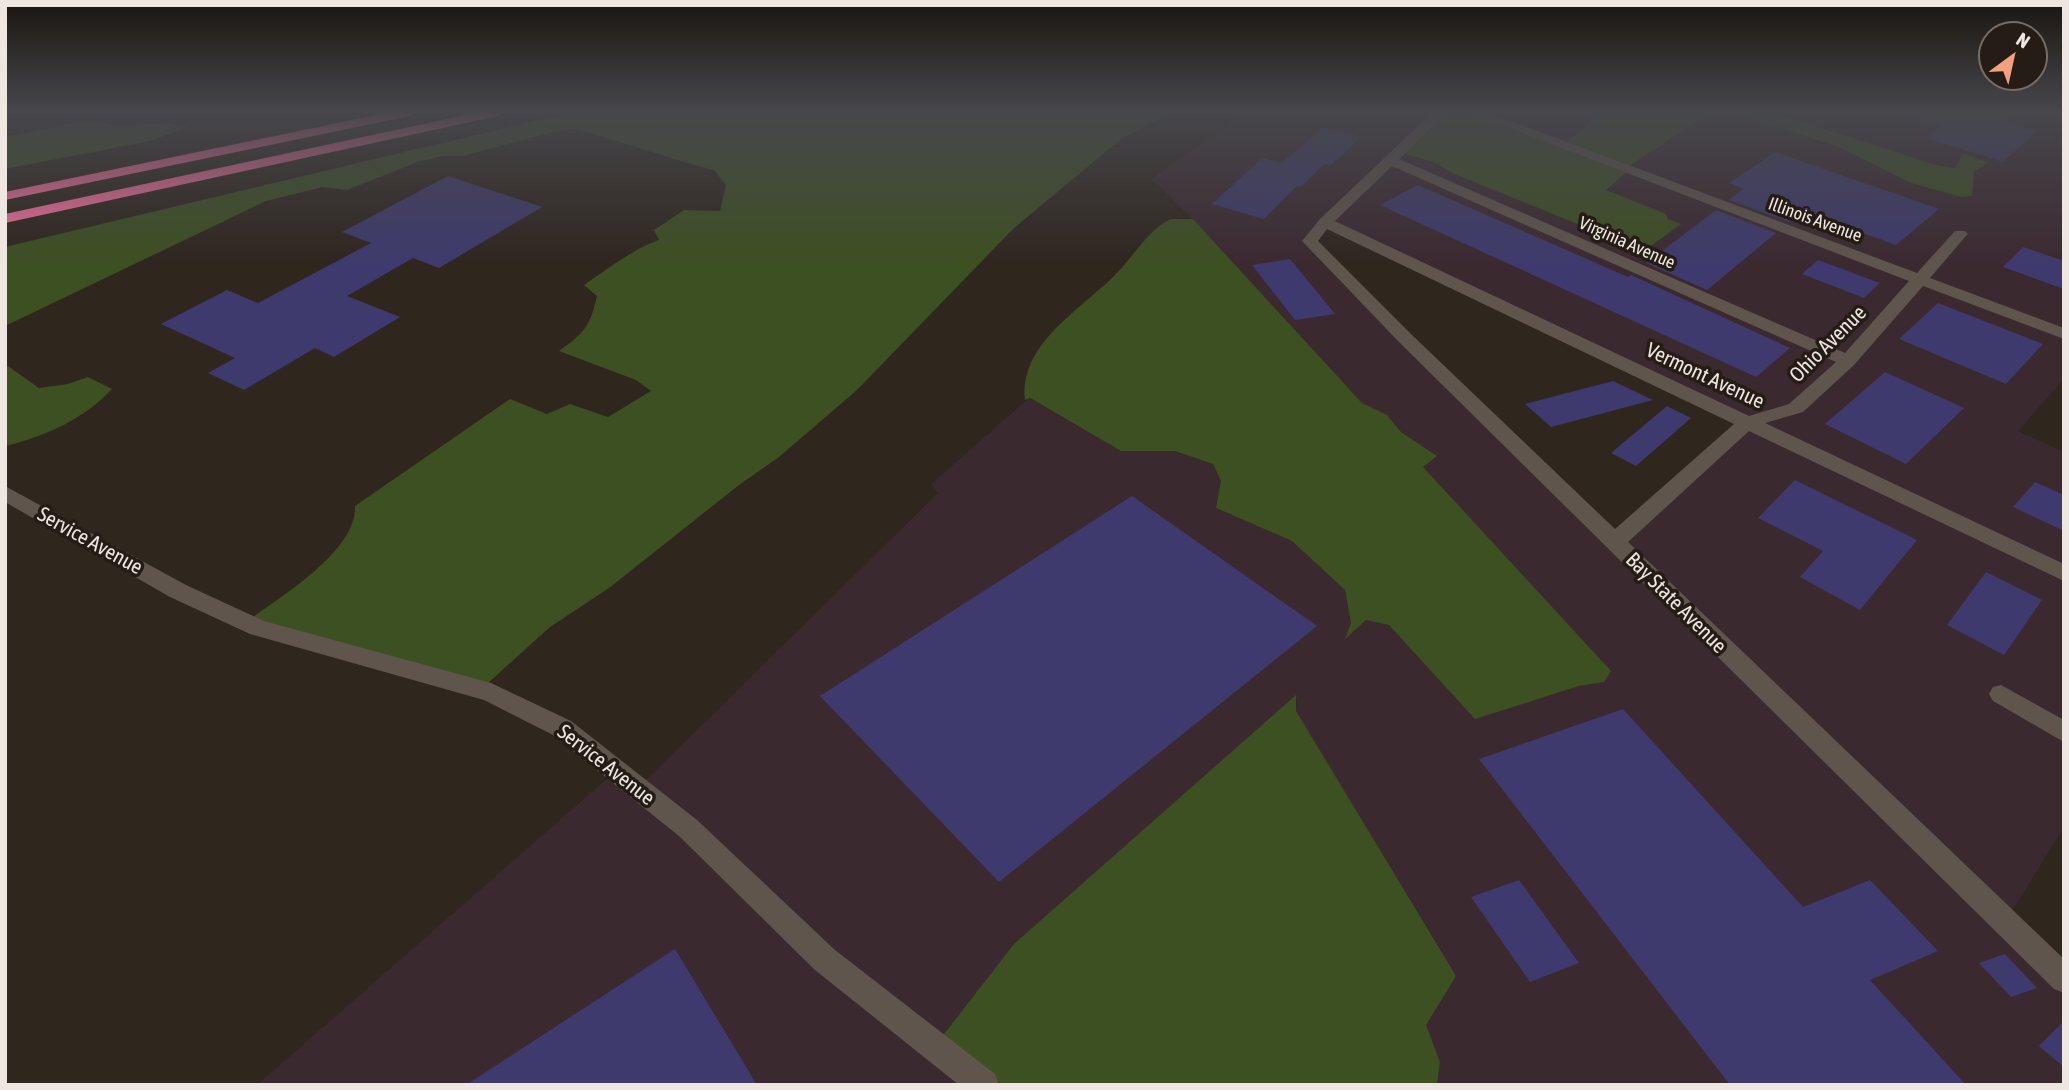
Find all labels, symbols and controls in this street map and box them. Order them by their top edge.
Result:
north arrow [1978,21,2048,91]
text: N [2013,28,2034,52]
street label: Illinois Avenue [1765,193,1865,247]
street label: Virginia Avenue [1575,212,1679,274]
street label: Ohio Avenue [1784,300,1872,388]
street label: Vermont Avenue [1642,338,1768,414]
street label: Service Avenue [33,502,147,580]
street label: Bay State Avenue [1620,547,1732,659]
street label: Service Avenue [552,719,660,811]

